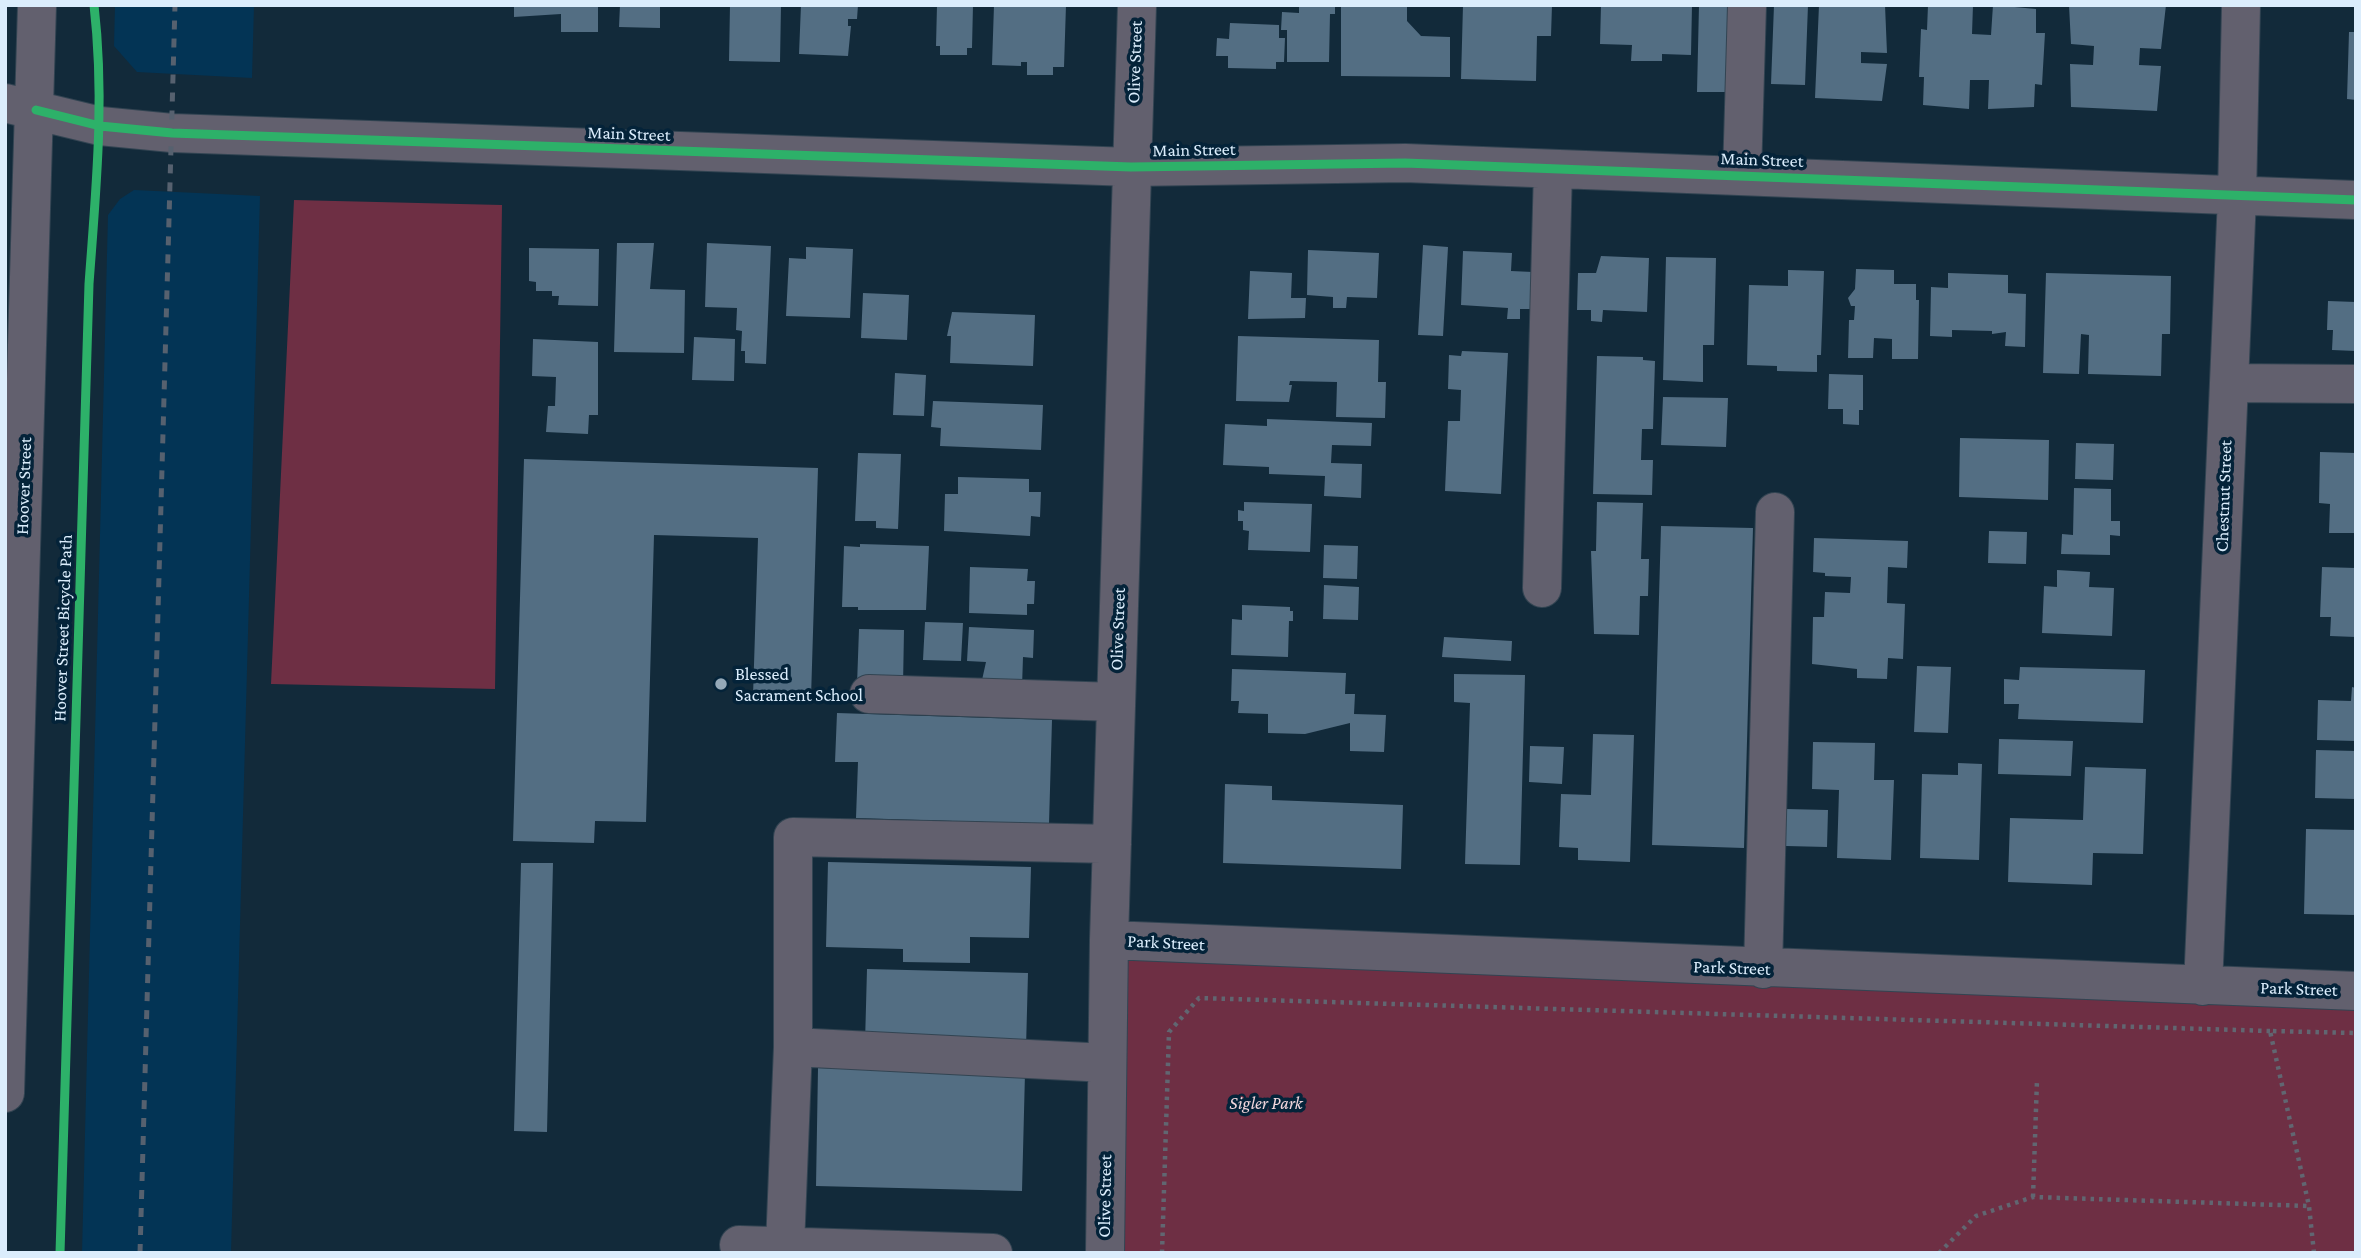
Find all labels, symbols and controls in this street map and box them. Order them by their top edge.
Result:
street label: Olive Street [1123,20,1147,104]
street label: Main Street [587,122,671,146]
street label: Main Street [1152,138,1236,162]
street label: Main Street [1720,148,1804,172]
street label: Hoover Street [12,437,36,535]
street label: Chestnut Street [2211,440,2237,552]
street label: Hoover Street Bicycle Path [49,534,77,722]
street label: Olive Street [1106,587,1130,671]
place label: Blessed Sacrament School [735,663,863,706]
marker: Blessed Sacrament School [713,676,729,692]
street label: Park Street [1127,930,1205,956]
street label: Park Street [1693,956,1771,980]
street label: Park Street [2260,977,2338,1001]
park label: Sigler Park [1229,1092,1303,1114]
street label: Olive Street [1093,1154,1117,1238]

